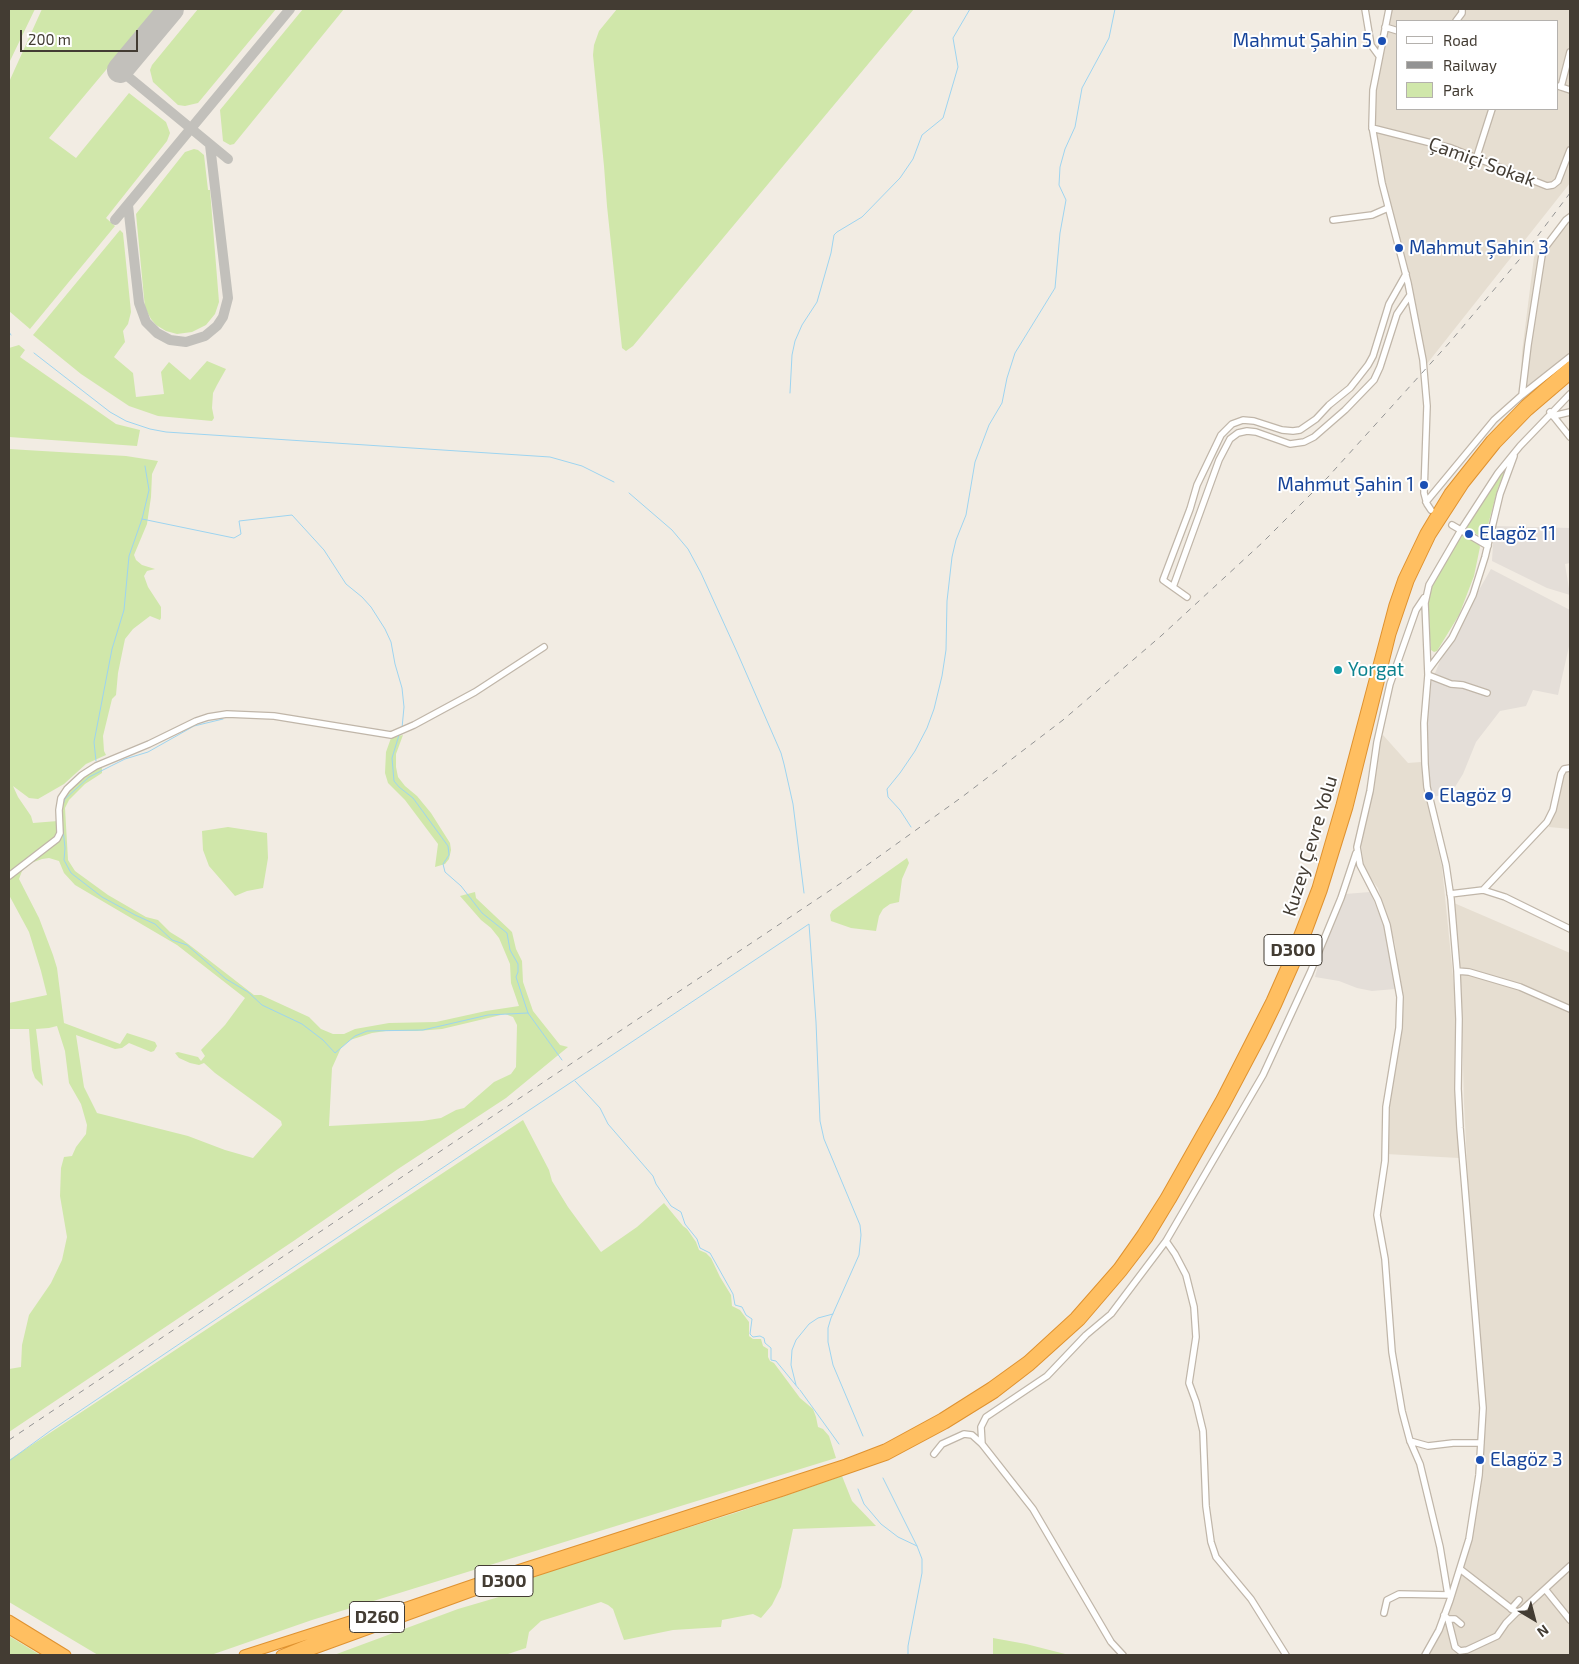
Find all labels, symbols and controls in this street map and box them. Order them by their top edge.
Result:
scale bar [22,20,140,52]
legend [1396,20,1559,110]
text: 200 m [28,30,71,48]
place label: Mahmut Şahin 5 [1233,30,1372,52]
text: Road [1443,31,1478,49]
marker: Mahmut Şahin 5 [1376,35,1388,47]
text: Railway [1443,56,1497,74]
text: Park [1443,81,1474,99]
street label: Çamiçi Sokak [1425,132,1539,192]
place label: Mahmut Şahin 3 [1409,237,1549,259]
marker: Mahmut Şahin 3 [1393,242,1405,254]
place label: Mahmut Şahin 1 [1277,474,1414,496]
marker: Mahmut Şahin 1 [1418,479,1430,491]
place label: Elagöz 11 [1479,523,1556,545]
marker: Elagöz 11 [1463,528,1475,540]
place label: Yorgat [1348,659,1404,681]
marker: Yorgat [1332,664,1344,676]
street label: Kuzey Çevre Yolu [1278,773,1342,919]
place label: Elagöz 9 [1439,785,1512,807]
marker: Elagöz 9 [1423,790,1435,802]
road number: D300 [1264,934,1322,966]
place label: Elagöz 3 [1490,1449,1563,1471]
marker: Elagöz 3 [1474,1454,1486,1466]
road number: D300 [475,1565,533,1596]
north arrow [1509,1594,1559,1644]
road number: D260 [350,1601,404,1632]
text: N [1534,1622,1552,1641]

